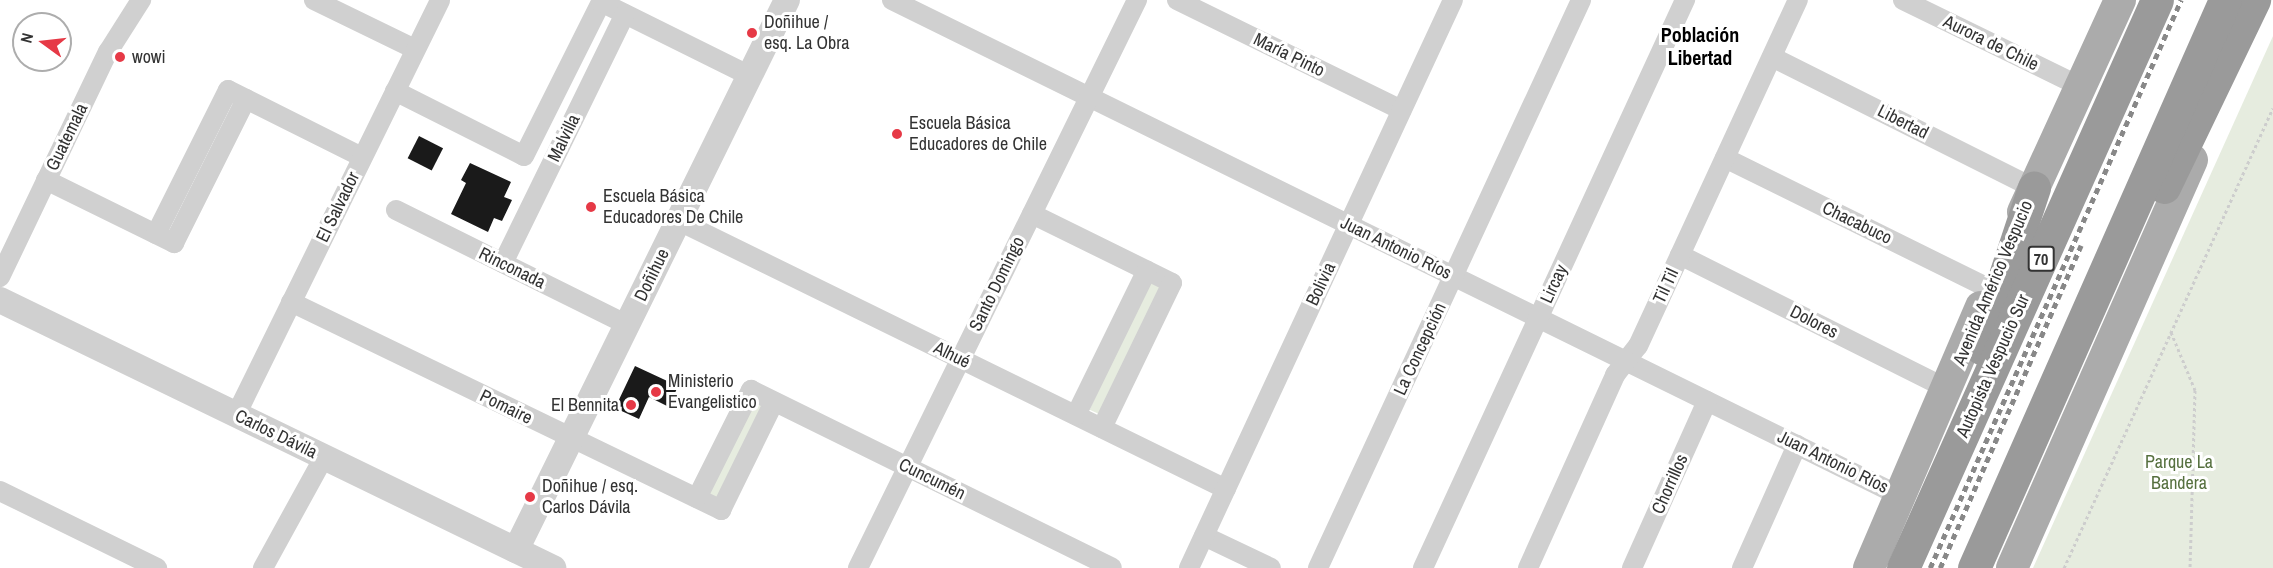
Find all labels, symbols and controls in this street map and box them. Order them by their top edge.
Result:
street label: Aurora de Chile [1940,11,2042,75]
north arrow [12,12,72,72]
place label: Doñihue / esq. La Obra [764,12,849,54]
district label: Población Libertad [1661,23,1739,70]
marker: Doñihue / esq. La Obra [745,26,759,40]
street label: María Pinto [1250,29,1328,81]
text: N [15,30,38,45]
place label: wowi [132,46,166,68]
marker: wowi [113,50,127,64]
street label: Guatemala [41,100,93,174]
street label: Libertad [1874,100,1932,144]
street label: Malvilla [543,111,585,165]
place label: Escuela Básica Educadores de Chile [909,113,1047,156]
marker: Escuela Básica Educadores de Chile [890,127,904,141]
street label: El Salvador [312,168,364,246]
place label: Escuela Básica Educadores De Chile [603,186,743,228]
street label: Chacabuco [1819,197,1895,249]
street label: Avenida Américo Vespucio [1948,197,2038,369]
marker: Escuela Básica Educadores De Chile [584,200,598,214]
street label: Juan Antonio Ríos [1337,212,1455,284]
street label: Santo Domingo [965,233,1029,335]
street label: Rinconada [475,243,549,293]
street label: Doñihue [630,245,674,305]
road number: 70 [2028,246,2054,272]
street label: Bolivia [1302,259,1340,309]
street label: Lircay [1536,261,1572,307]
street label: Til Til [1649,265,1683,307]
street label: Autopista Vespucio Sur [1952,291,2034,441]
street label: La Concepción [1389,299,1451,399]
street label: Dolores [1786,301,1842,343]
street label: Alhué [930,337,974,373]
place label: Ministerio Evangelistico [668,371,757,413]
street label: Pomaire [476,385,536,429]
marker: Ministerio Evangelistico [649,385,663,399]
place label: El Bennita [551,394,619,416]
marker: El Bennita [624,398,638,412]
street label: Carlos Dávila [231,405,321,463]
street label: Juan Antonio Ríos [1774,426,1892,498]
street label: Chorrillos [1647,451,1693,517]
park label: Parque La Bandera [2145,452,2213,494]
street label: Cuncumén [895,454,969,504]
place label: Doñihue / esq. Carlos Dávila [542,476,638,518]
marker: Doñihue / esq. Carlos Dávila [523,490,537,504]

